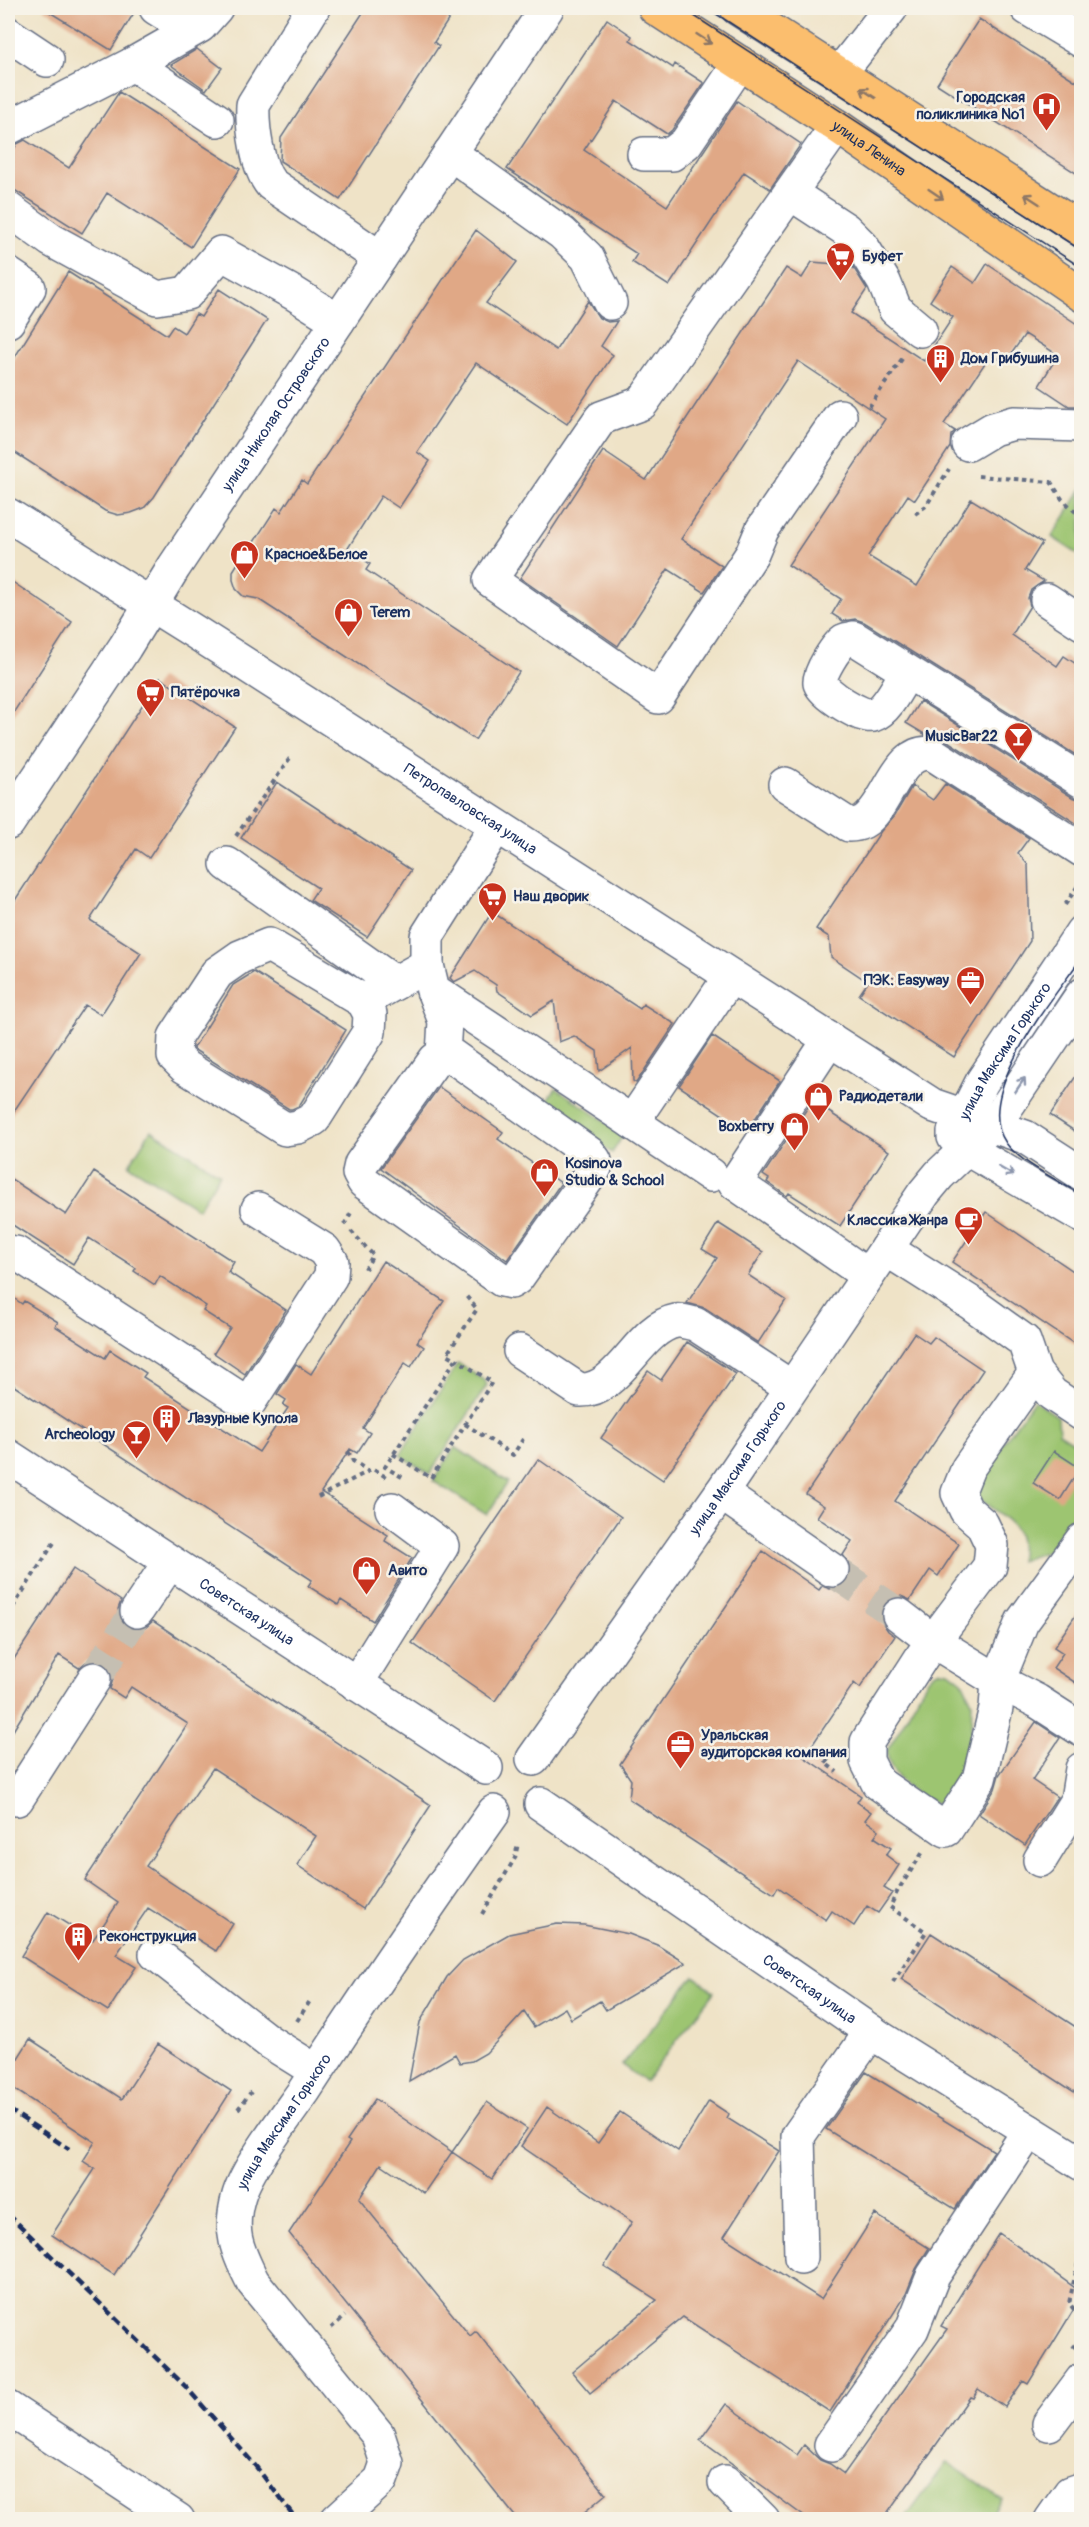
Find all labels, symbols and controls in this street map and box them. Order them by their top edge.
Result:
one-way arrow [695,33,712,46]
one-way arrow [860,87,877,99]
place label: Городская поликлиника №1 [916,88,1025,124]
hospital icon: Городская поликлиника №1 [1030,90,1062,132]
street label: улица Ленина [828,115,910,180]
one-way arrow [927,188,943,200]
one-way arrow [1024,193,1041,205]
supermarket icon: Буфет [825,240,857,282]
place label: Буфет [862,247,903,266]
street label: улица Николая Островского [217,333,334,496]
building icon: Дом Грибушина [924,342,956,384]
place label: Дом Грибушина [960,349,1059,368]
shop icon: Красное&Белое [228,538,260,580]
place label: Красное&Белое [265,545,368,564]
shop icon: Terem [333,596,365,638]
place label: Terem [369,603,410,622]
supermarket icon: Пятёрочка [134,676,166,718]
place label: Пятёрочка [171,683,240,702]
bar icon: MusicBar22 [1003,720,1035,762]
place label: MusicBar22 [925,727,998,746]
street label: Петропавловская улица [400,759,541,859]
supermarket icon: Наш дворик [476,880,508,922]
place label: Наш дворик [513,887,590,906]
office icon: ПЭК: Easyway [954,964,986,1006]
place label: ПЭК: Easyway [864,971,950,990]
street label: улица Максима Горького [954,979,1055,1124]
one-way arrow [1014,1077,1026,1094]
shop icon: Радиодетали [802,1080,834,1122]
place label: Радиодетали [839,1087,923,1106]
shop icon: Boxberry [779,1110,811,1152]
place label: Boxberry [718,1117,775,1136]
place label: Kosinova Studio & School [565,1154,664,1190]
shop icon: Kosinova Studio & School [528,1156,560,1198]
one-way arrow [997,1165,1014,1177]
cafe icon: Классика Жанра [953,1204,985,1246]
place label: Классика Жанра [847,1211,948,1230]
street label: улица Максима Горького [684,1397,790,1539]
building icon: Лазурные Купола [151,1402,183,1444]
place label: Лазурные Купола [187,1409,298,1428]
bar icon: Archeology [120,1418,152,1460]
place label: Archeology [44,1425,116,1444]
shop icon: Авито [351,1554,383,1596]
place label: Авито [388,1561,427,1580]
street label: Советская улица [196,1574,298,1650]
place label: Уральская аудиторская компания [701,1726,847,1762]
office icon: Уральская аудиторская компания [664,1728,696,1770]
building icon: Реконструкция [62,1920,94,1962]
place label: Реконструкция [99,1927,196,1946]
street label: Советская улица [759,1950,860,2028]
street label: улица Максима Горького [232,2050,335,2193]

